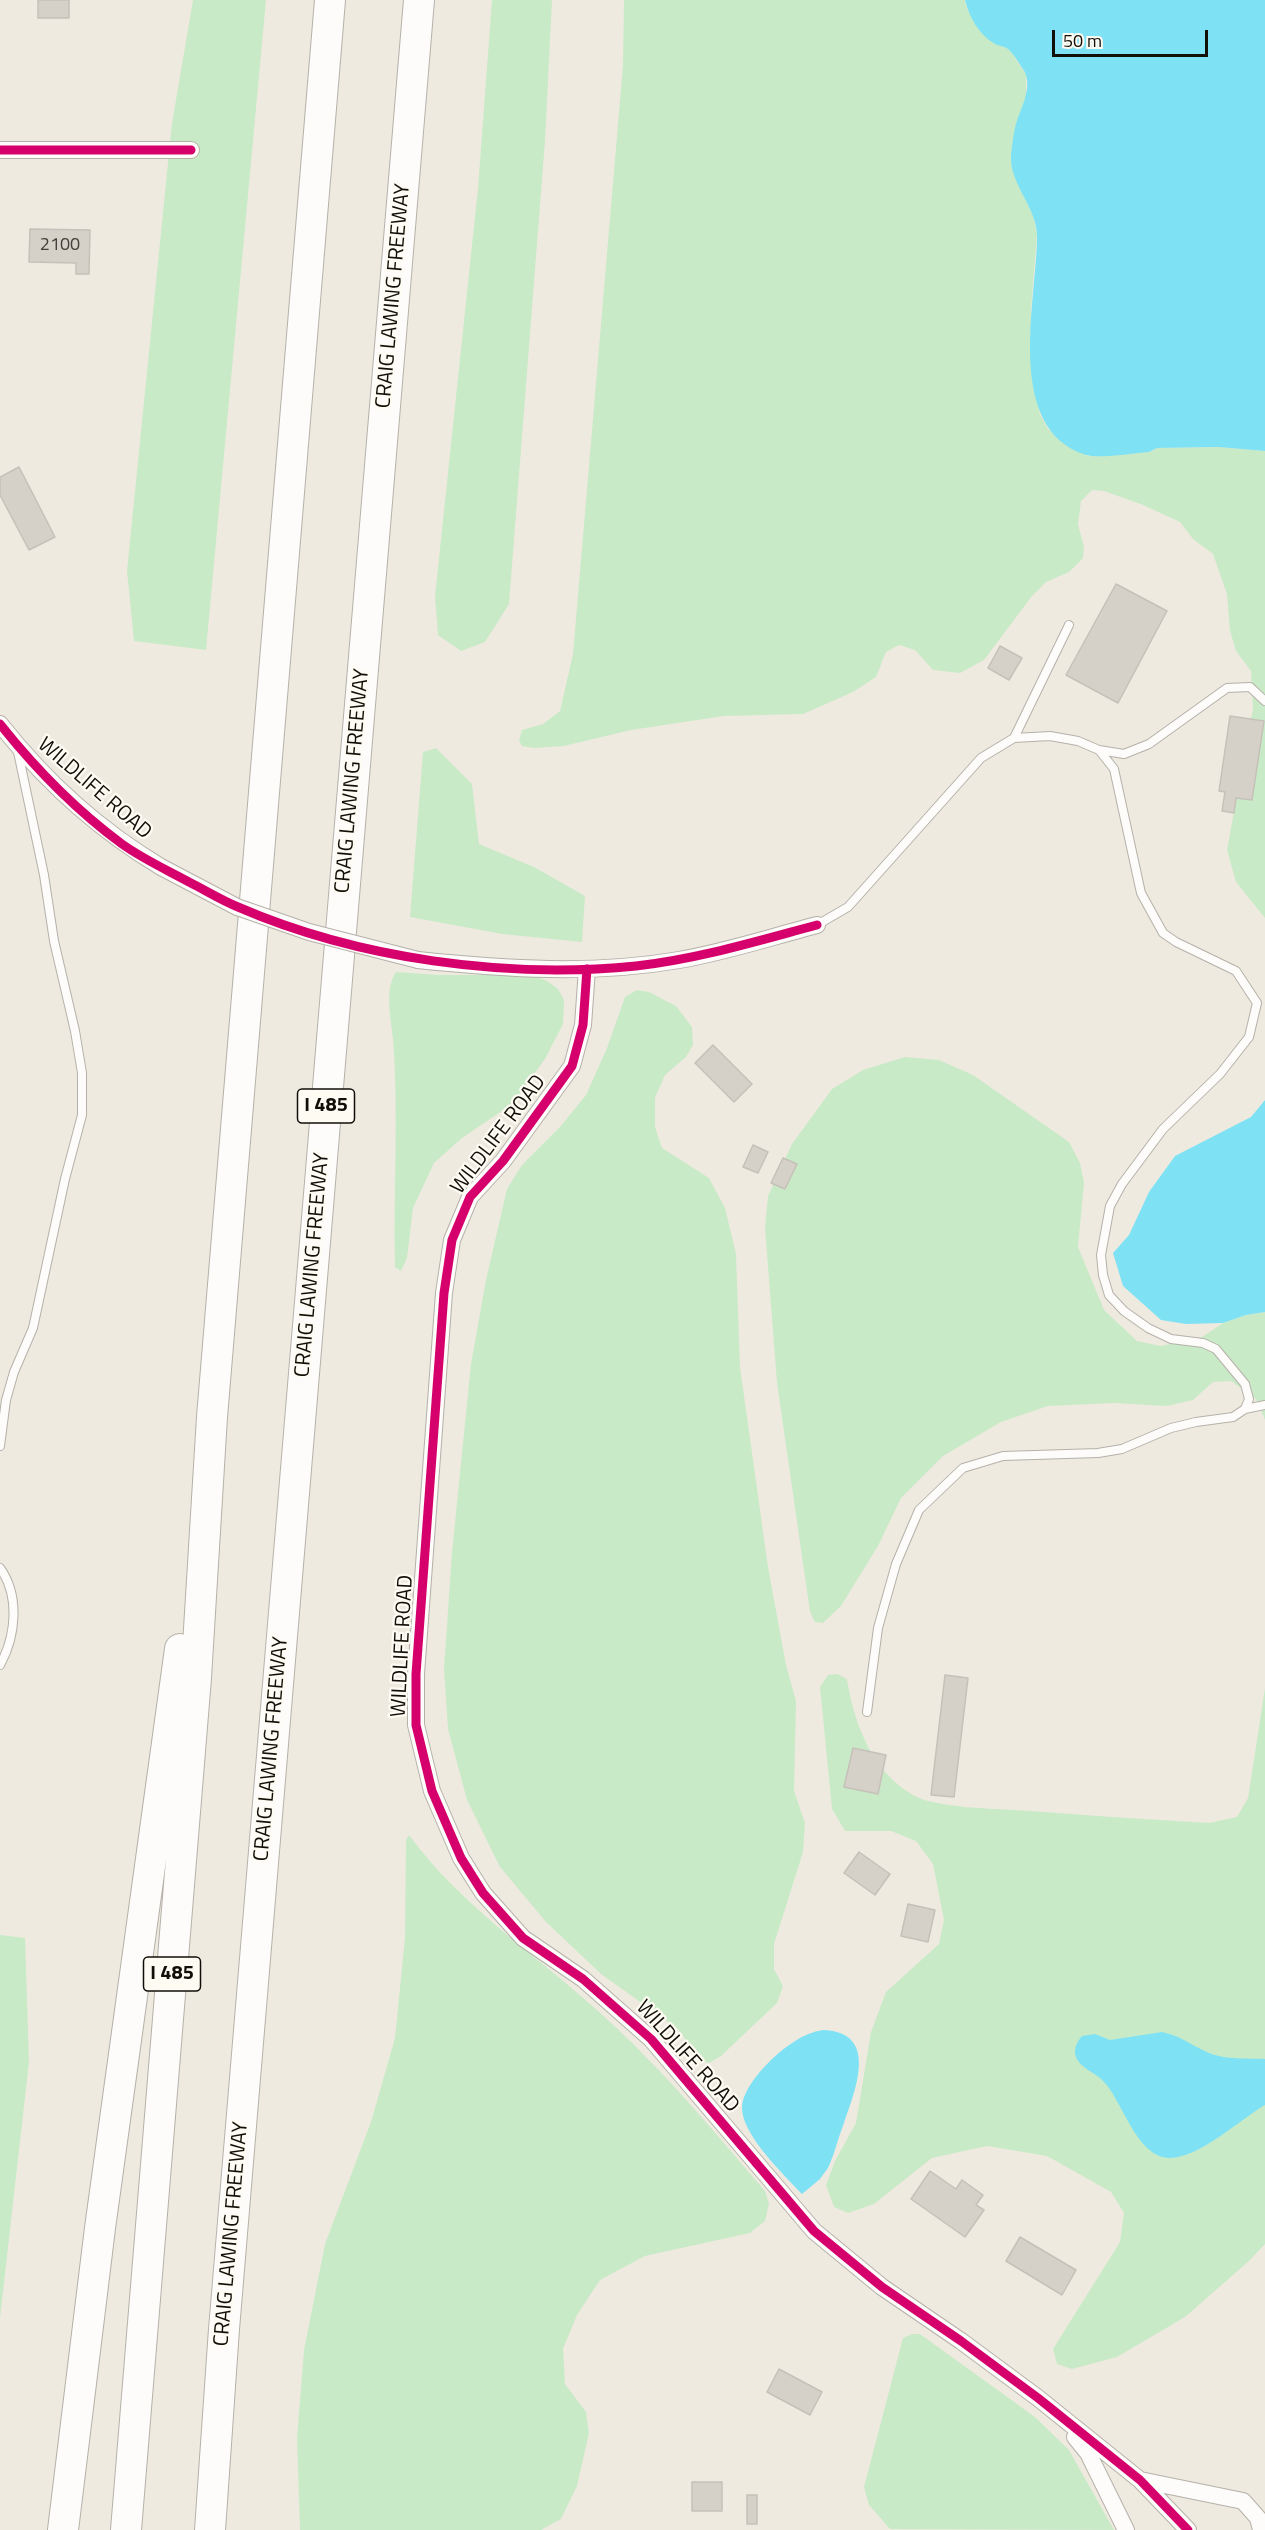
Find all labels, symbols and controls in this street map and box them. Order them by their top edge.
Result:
scale bar [1055,18,1211,56]
text: 50 m [1063,27,1102,54]
street label: CRAIG LAWING FREEWAY [372,183,416,409]
house number: 2100 [40,235,80,257]
street label: CRAIG LAWING FREEWAY [331,668,375,894]
street label: WILDLIFE ROAD [32,733,156,845]
street label: WILDLIFE ROAD [446,1071,552,1199]
road number: I 485 [298,1089,354,1123]
street label: CRAIG LAWING FREEWAY [291,1152,335,1378]
street label: WILDLIFE ROAD [387,1574,419,1718]
street label: CRAIG LAWING FREEWAY [250,1636,294,1862]
road number: I 485 [144,1957,201,1991]
street label: WILDLIFE ROAD [630,1996,744,2118]
street label: CRAIG LAWING FREEWAY [210,2121,254,2347]

